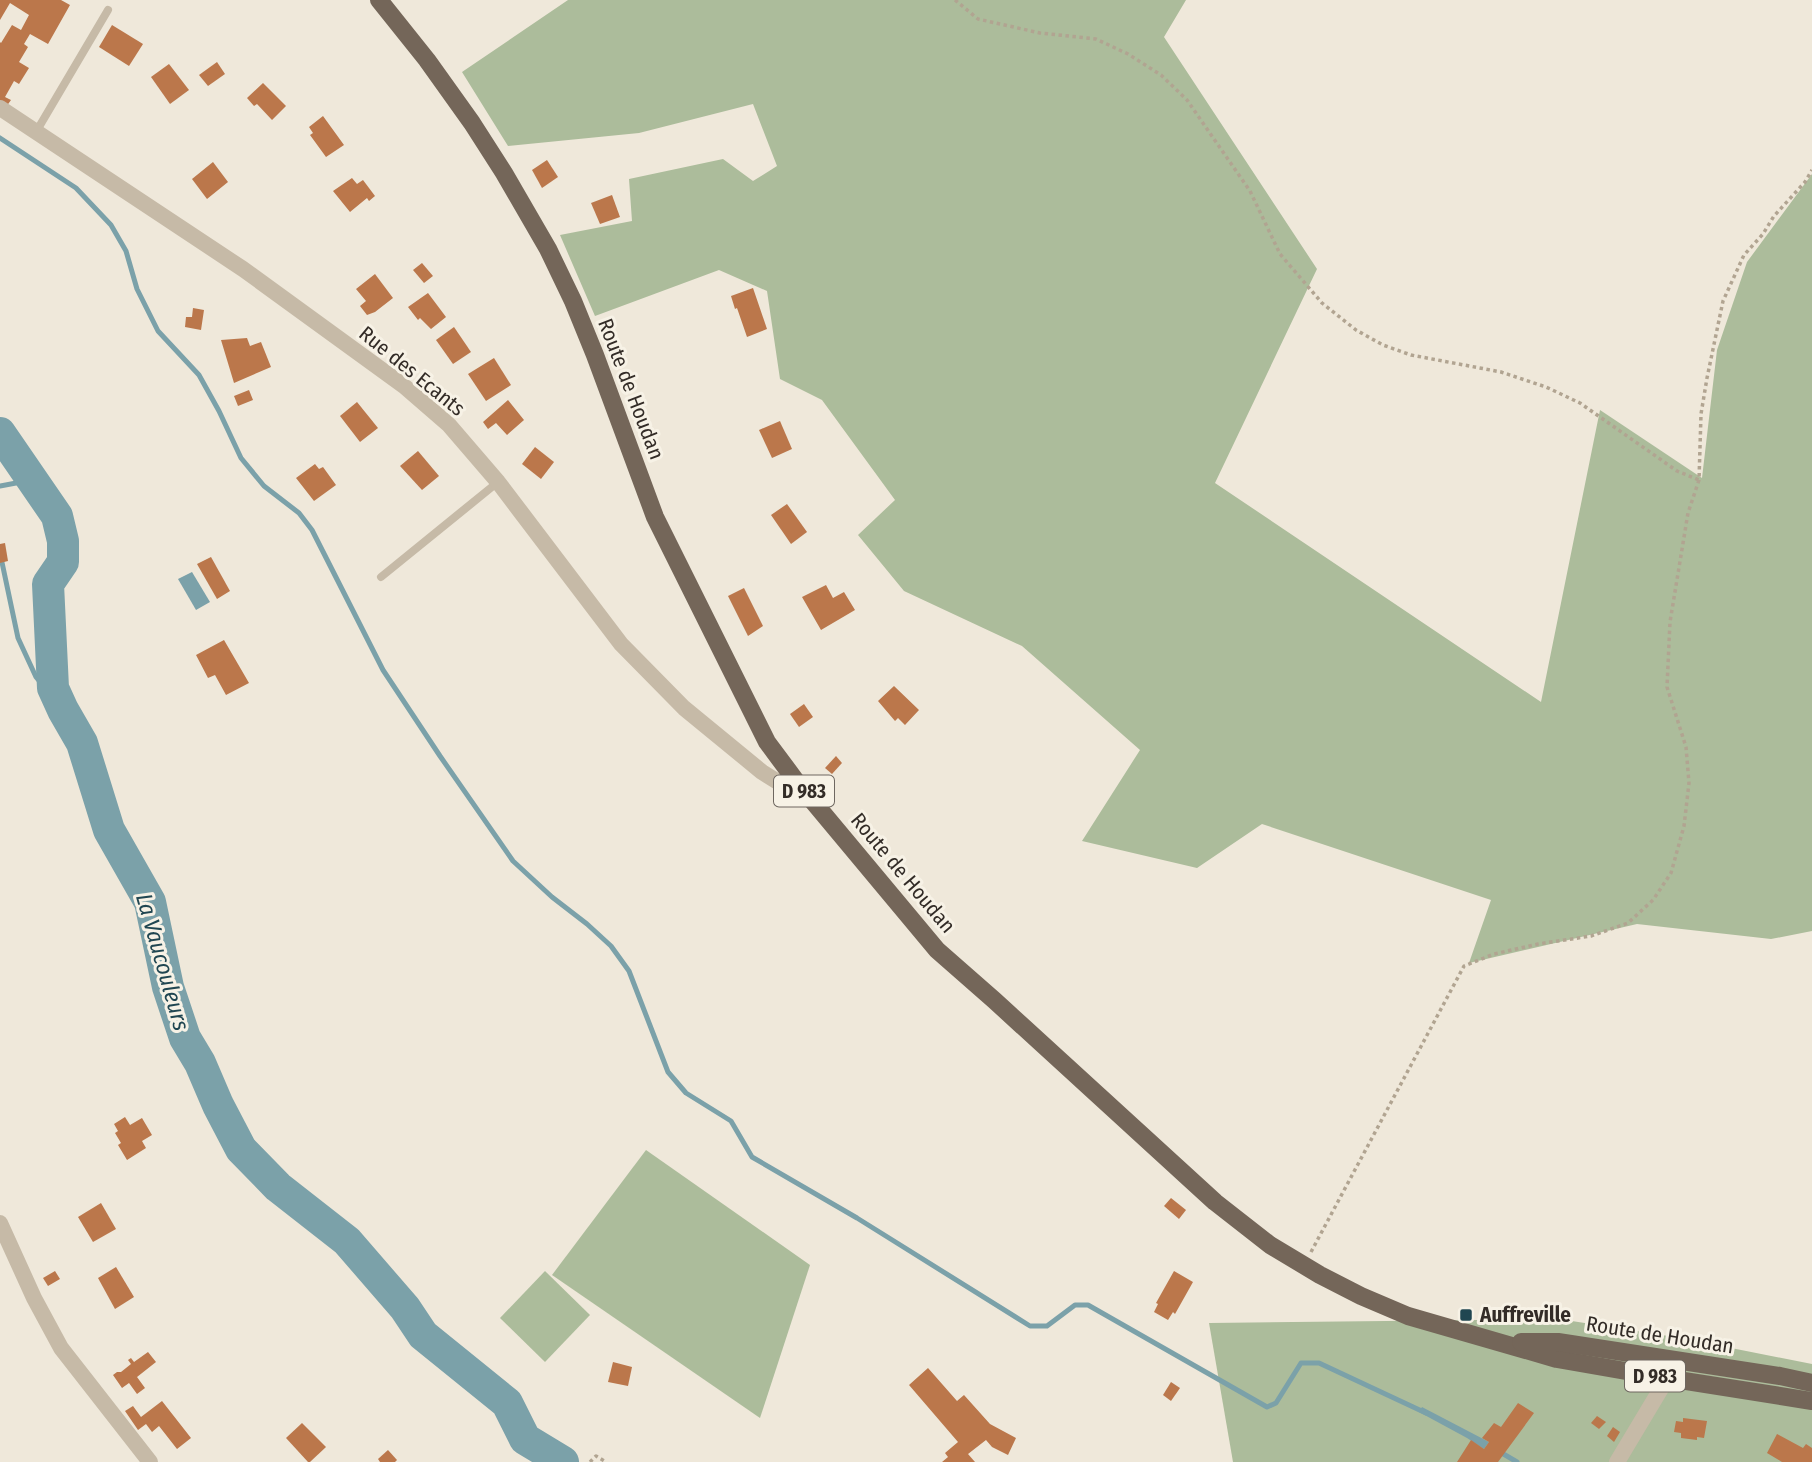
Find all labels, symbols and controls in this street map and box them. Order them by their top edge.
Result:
street label: Route de Houdan [592,315,670,463]
street label: Rue des Ecants [354,320,470,422]
road number: D 983 [774,776,834,806]
street label: Route de Houdan [845,808,961,938]
water label: La Vaucouleurs [130,890,196,1034]
place label: Auffreville [1479,1302,1571,1328]
marker: Auffreville [1458,1307,1474,1323]
street label: Route de Houdan [1584,1311,1736,1359]
road number: D 983 [1625,1360,1685,1392]

